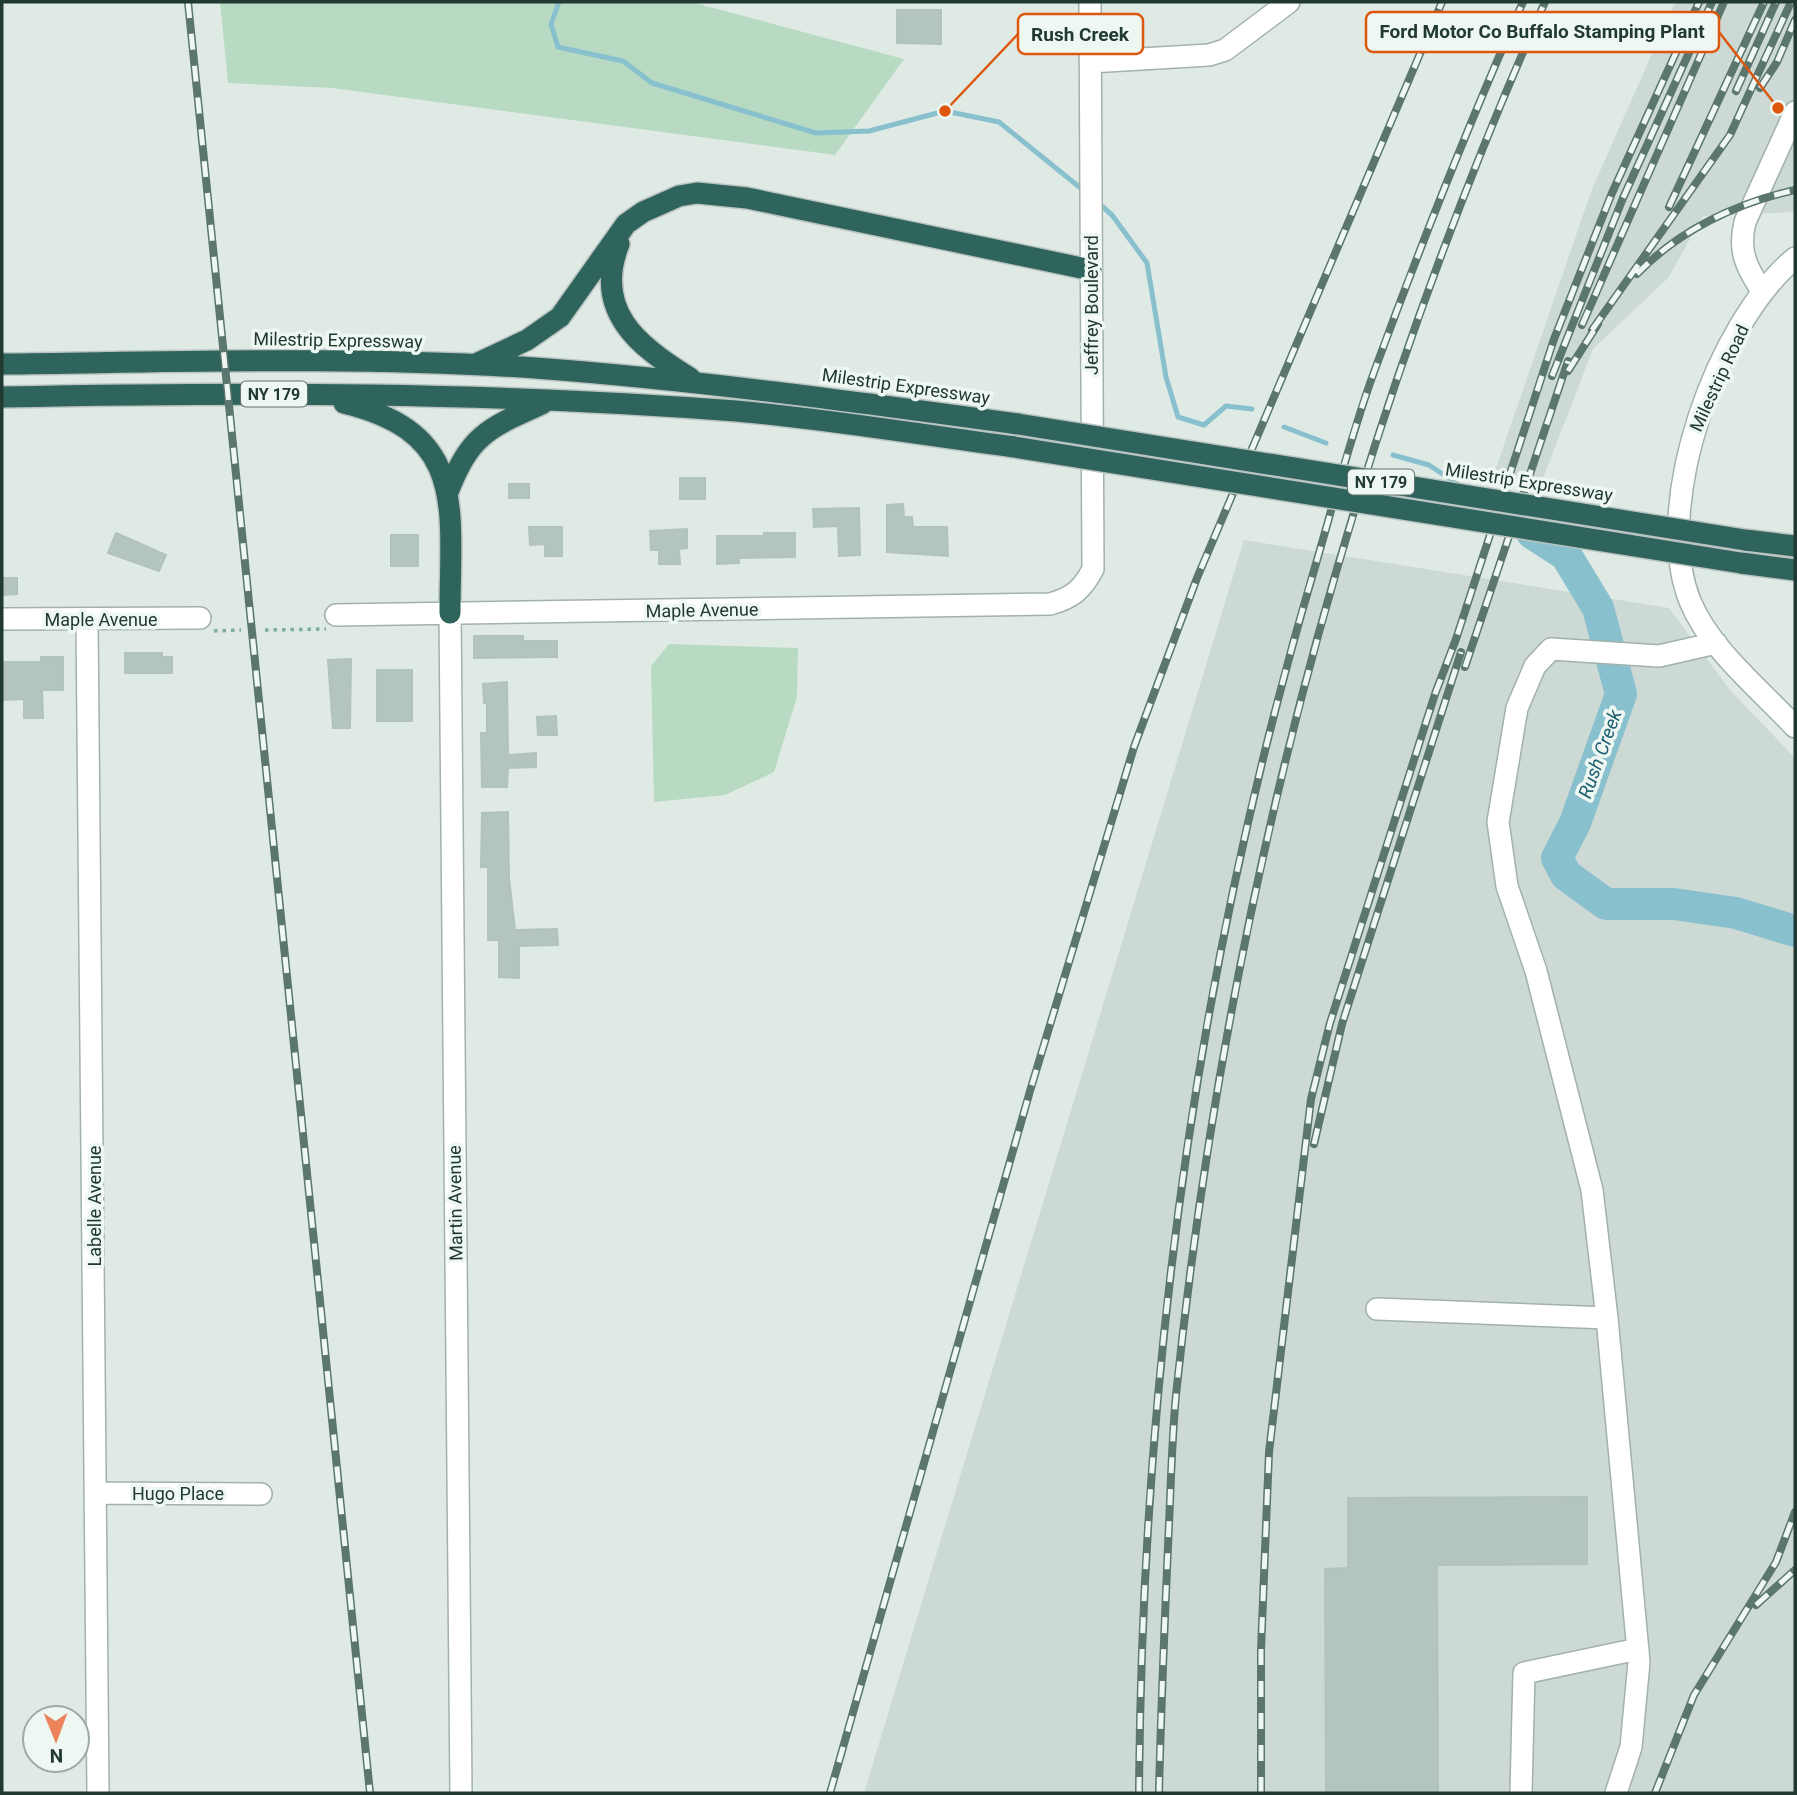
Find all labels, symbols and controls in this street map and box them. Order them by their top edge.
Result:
callout: Ford Motor Co Buffalo Stamping Plant [1366,12,1719,52]
callout: Rush Creek [1018,14,1143,54]
text: Ford Motor Co Buffalo Stamping Plant [1379,20,1705,43]
text: Rush Creek [1031,23,1130,46]
street label: Jeffrey Boulevard [1081,235,1102,375]
street label: Milestrip Road [1685,321,1753,435]
street label: Milestrip Expressway [253,328,423,352]
street label: Milestrip Expressway [821,364,992,408]
road number: NY 179 [241,382,307,406]
street label: Milestrip Expressway [1444,458,1615,506]
road number: NY 179 [1348,470,1414,495]
street label: Maple Avenue [645,599,759,621]
street label: Maple Avenue [45,609,157,630]
water label: Rush Creek [1573,706,1627,802]
street label: Martin Avenue [443,1145,467,1261]
street label: Labelle Avenue [84,1146,105,1266]
street label: Hugo Place [132,1483,224,1504]
north arrow [21,1704,91,1774]
text: N [49,1744,63,1767]

